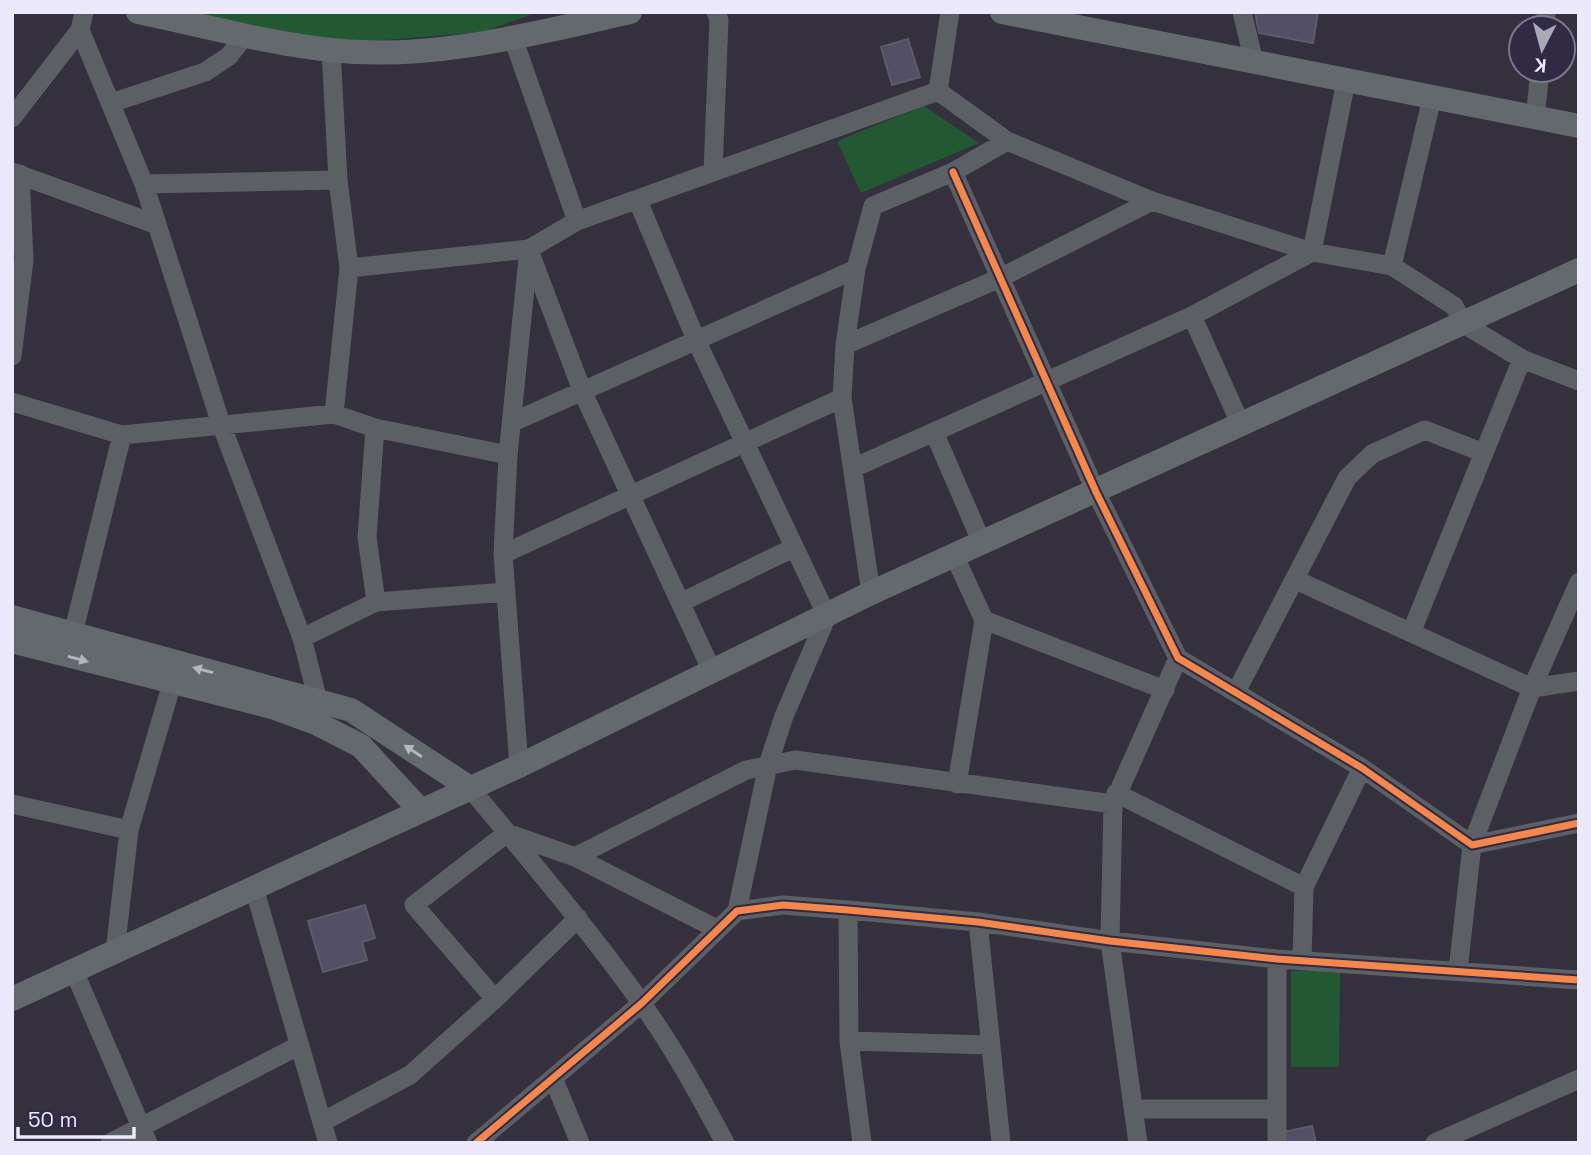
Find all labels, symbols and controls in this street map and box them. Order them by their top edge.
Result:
north arrow [1507,14,1577,84]
text: K [1533,52,1548,78]
one-way arrow [67,654,89,665]
one-way arrow [193,664,214,674]
one-way arrow [404,745,423,758]
scale bar [18,1096,133,1140]
text: 50 m [28,1106,78,1133]

